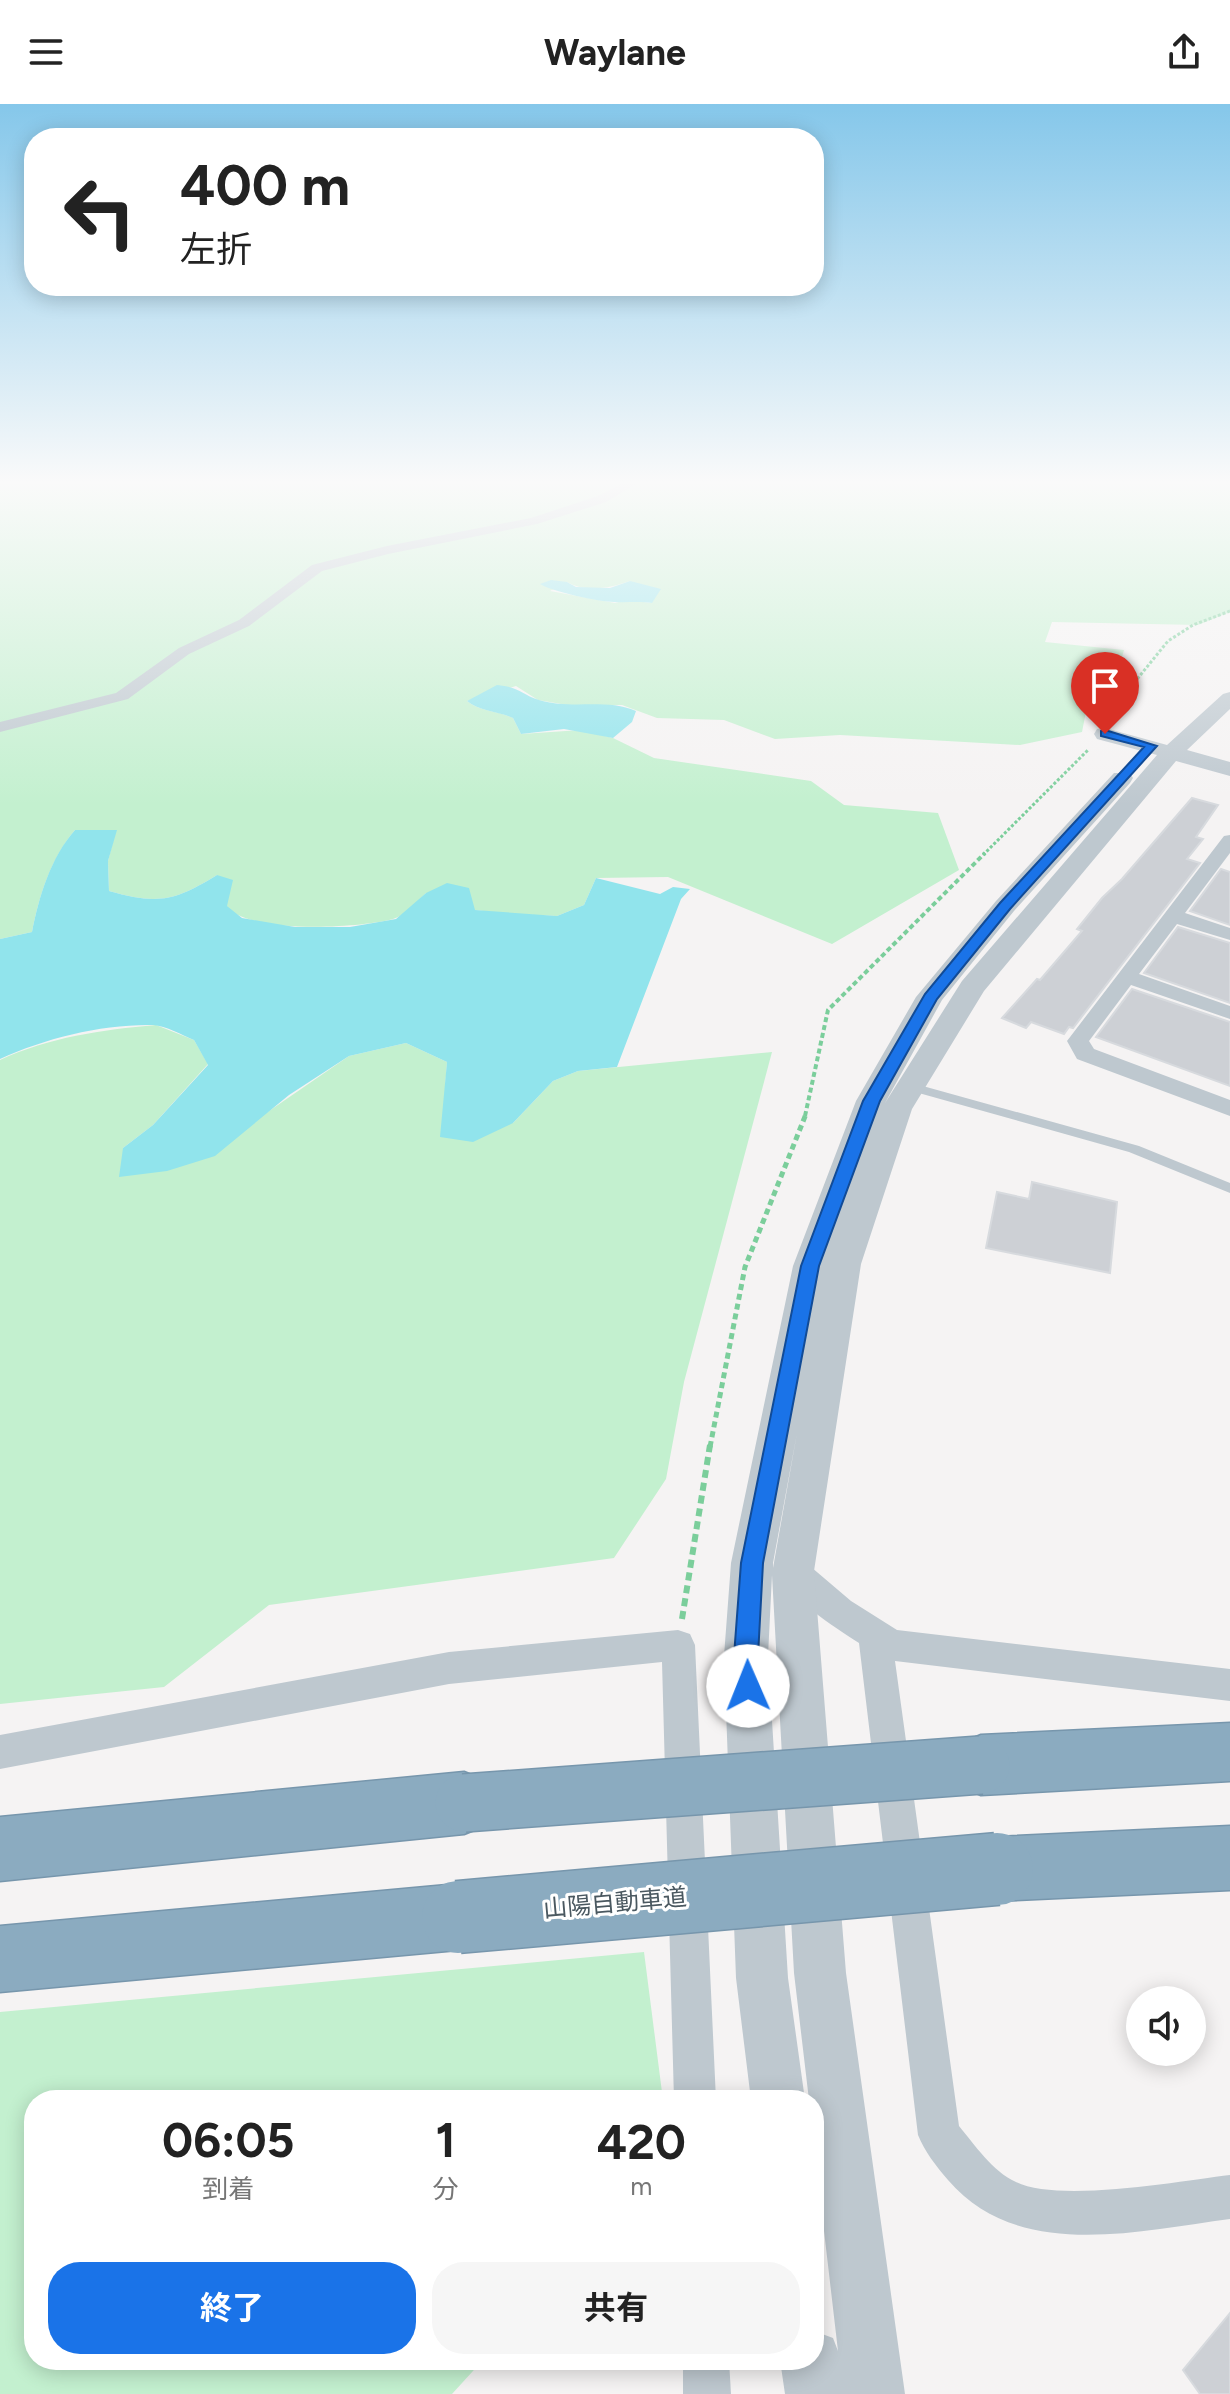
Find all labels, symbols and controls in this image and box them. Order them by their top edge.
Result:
icon: menu [24,30,68,74]
icon: share [1162,30,1206,74]
text: Waylane [544,31,686,74]
text: 400 m [180,152,350,219]
icon: left [48,160,152,264]
text: 左折 [180,228,252,271]
pin [1071,652,1139,734]
icon: arrive [1083,664,1127,708]
position arrow [706,1644,790,1728]
street label: 山陽自動車道 [542,1882,688,1923]
map controls [1126,1986,1206,2066]
button: sound [1126,1986,1206,2066]
text: 06:05 [162,2111,294,2169]
text: 1 [435,2111,456,2169]
text: 420 [597,2113,686,2171]
text: m [630,2170,652,2202]
text: 到着 [202,2173,254,2205]
text: 分 [433,2173,459,2205]
button: 終了 [48,2262,416,2354]
button: 共有 [432,2262,800,2354]

